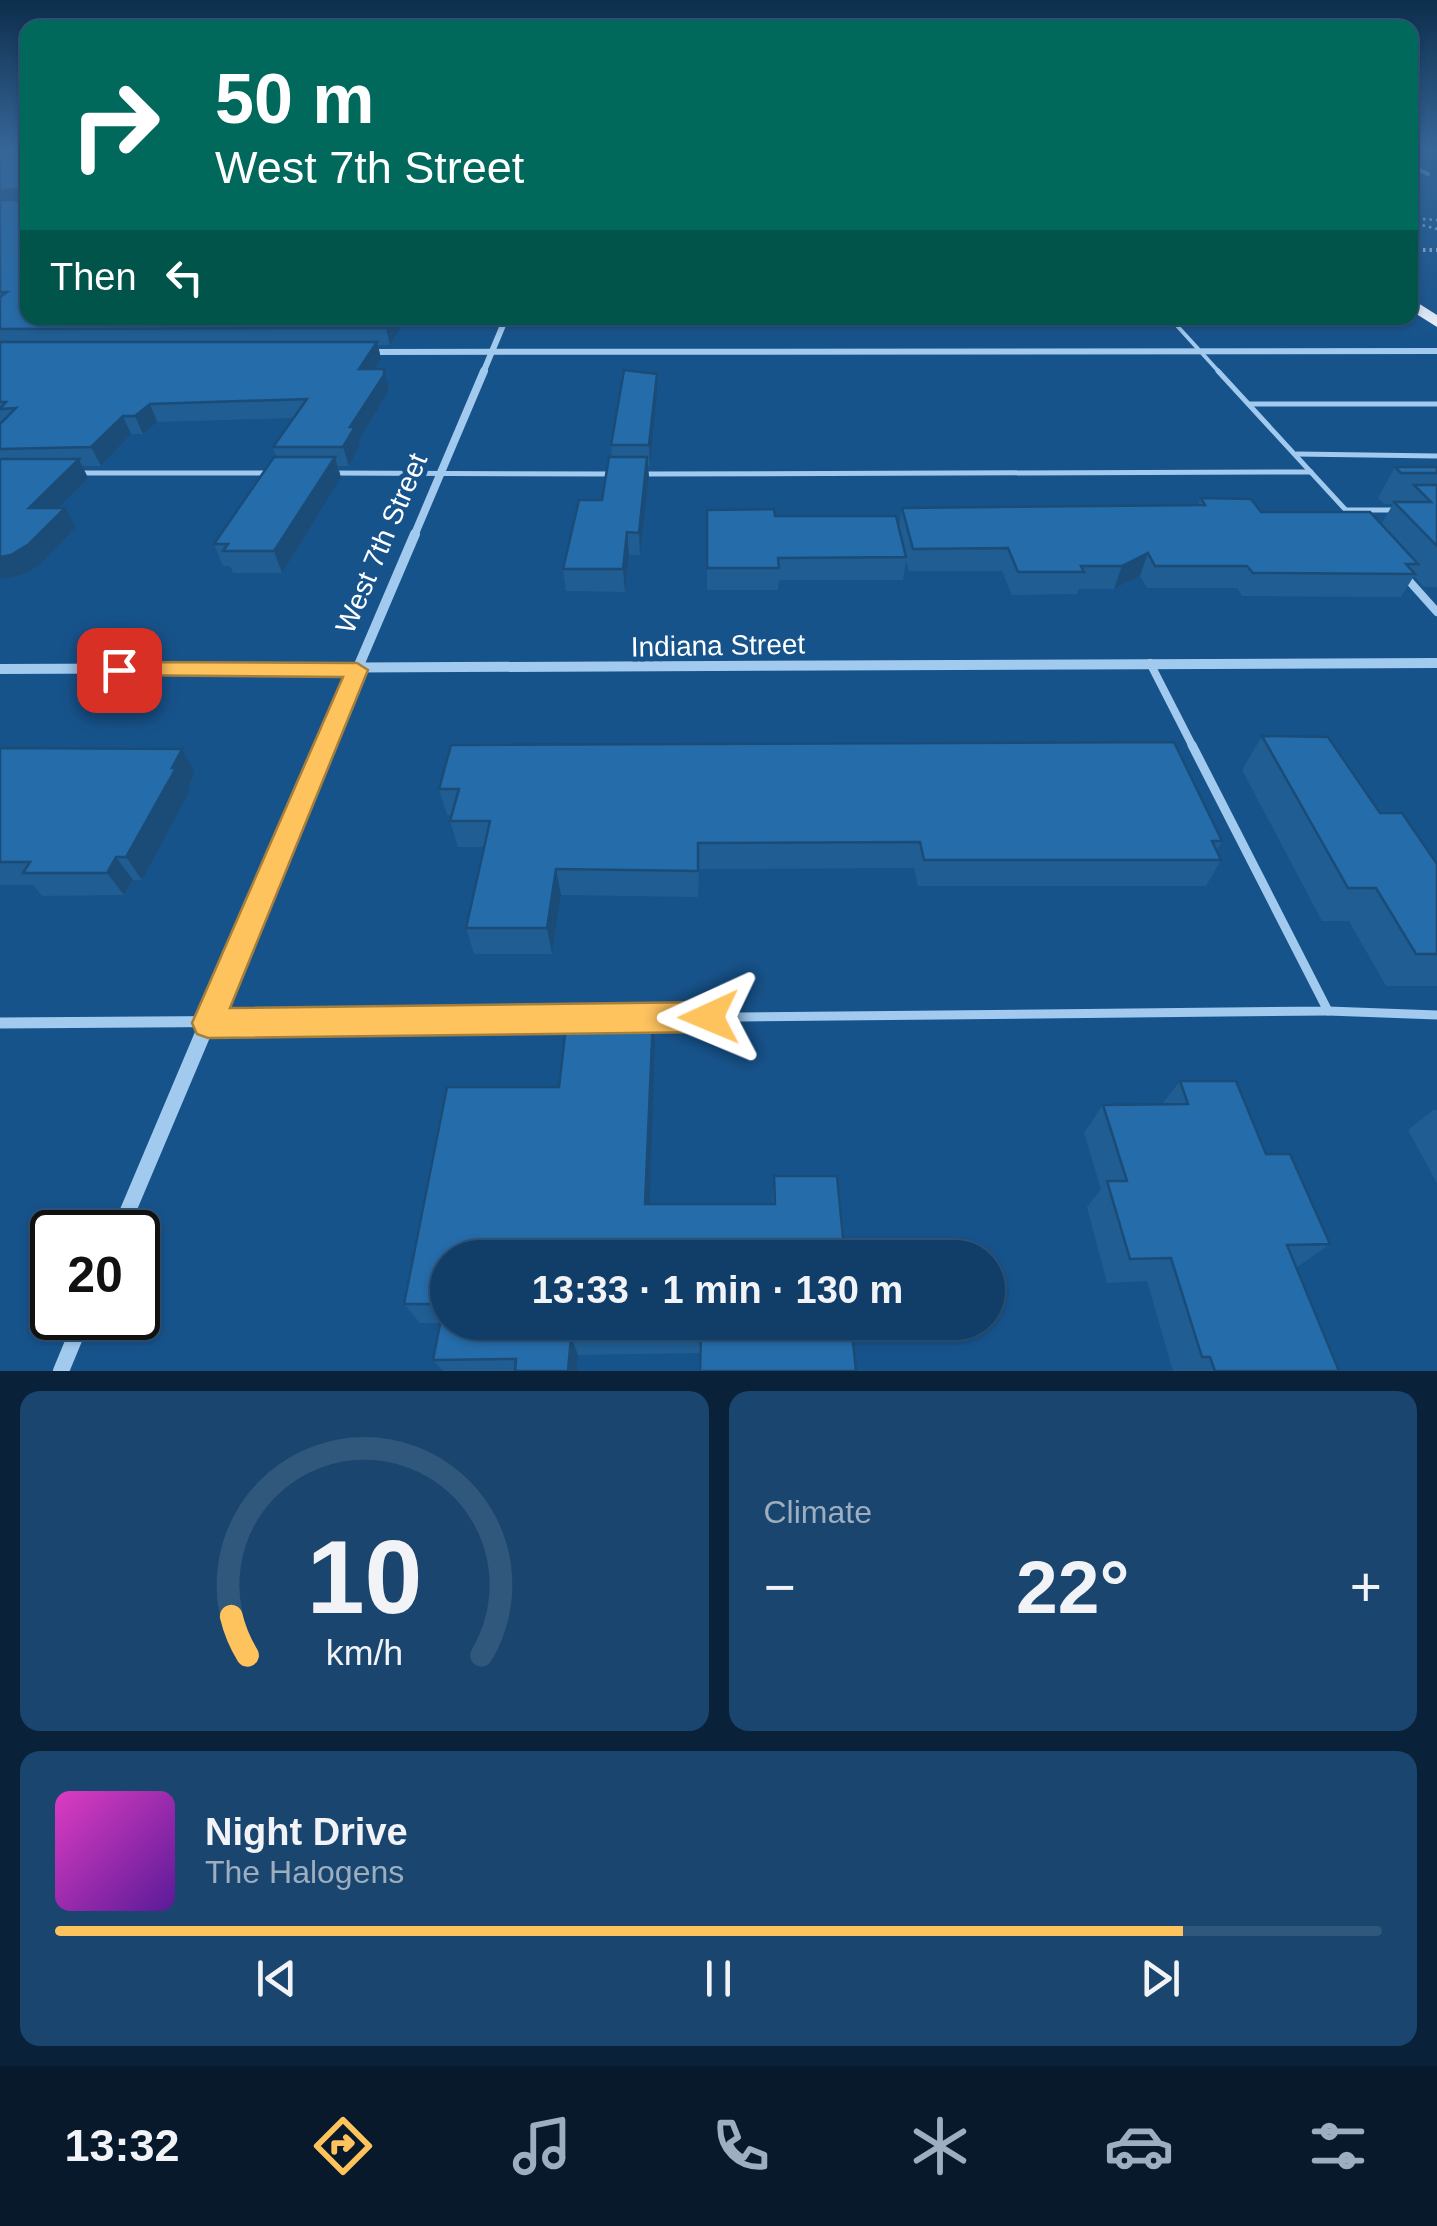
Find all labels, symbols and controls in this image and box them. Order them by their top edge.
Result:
icon: right [50,60,180,190]
text: 50 m [215,60,375,138]
text: West 7th Street [215,142,524,193]
icon: left [157,250,212,305]
text: Then [50,256,137,298]
street label: West 7th Street [330,448,433,638]
pin [77,628,162,713]
street label: Indiana Street [631,628,806,663]
icon: arrive [92,643,147,698]
position arrow [657,965,761,1069]
speed limit sign: 20 [30,1210,160,1340]
text: 13:33 · 1 min · 130 m [532,1269,903,1311]
text: Climate [764,1494,872,1530]
text: 10 [306,1519,422,1635]
text: 22° [1016,1545,1129,1629]
text: − [764,1556,796,1618]
text: + [1350,1556,1382,1618]
text: km/h [326,1633,403,1673]
text: Night Drive [205,1811,408,1853]
text: The Halogens [205,1854,404,1890]
icon: previous [249,1951,304,2006]
icon: pause [691,1951,746,2006]
icon: next [1133,1951,1188,2006]
icon: directions [308,2111,378,2181]
icon: music [507,2111,577,2181]
icon: phone [706,2111,776,2181]
icon: climate [905,2111,975,2181]
icon: car [1104,2111,1174,2181]
icon: filters [1303,2111,1373,2181]
text: 13:32 [64,2120,180,2171]

